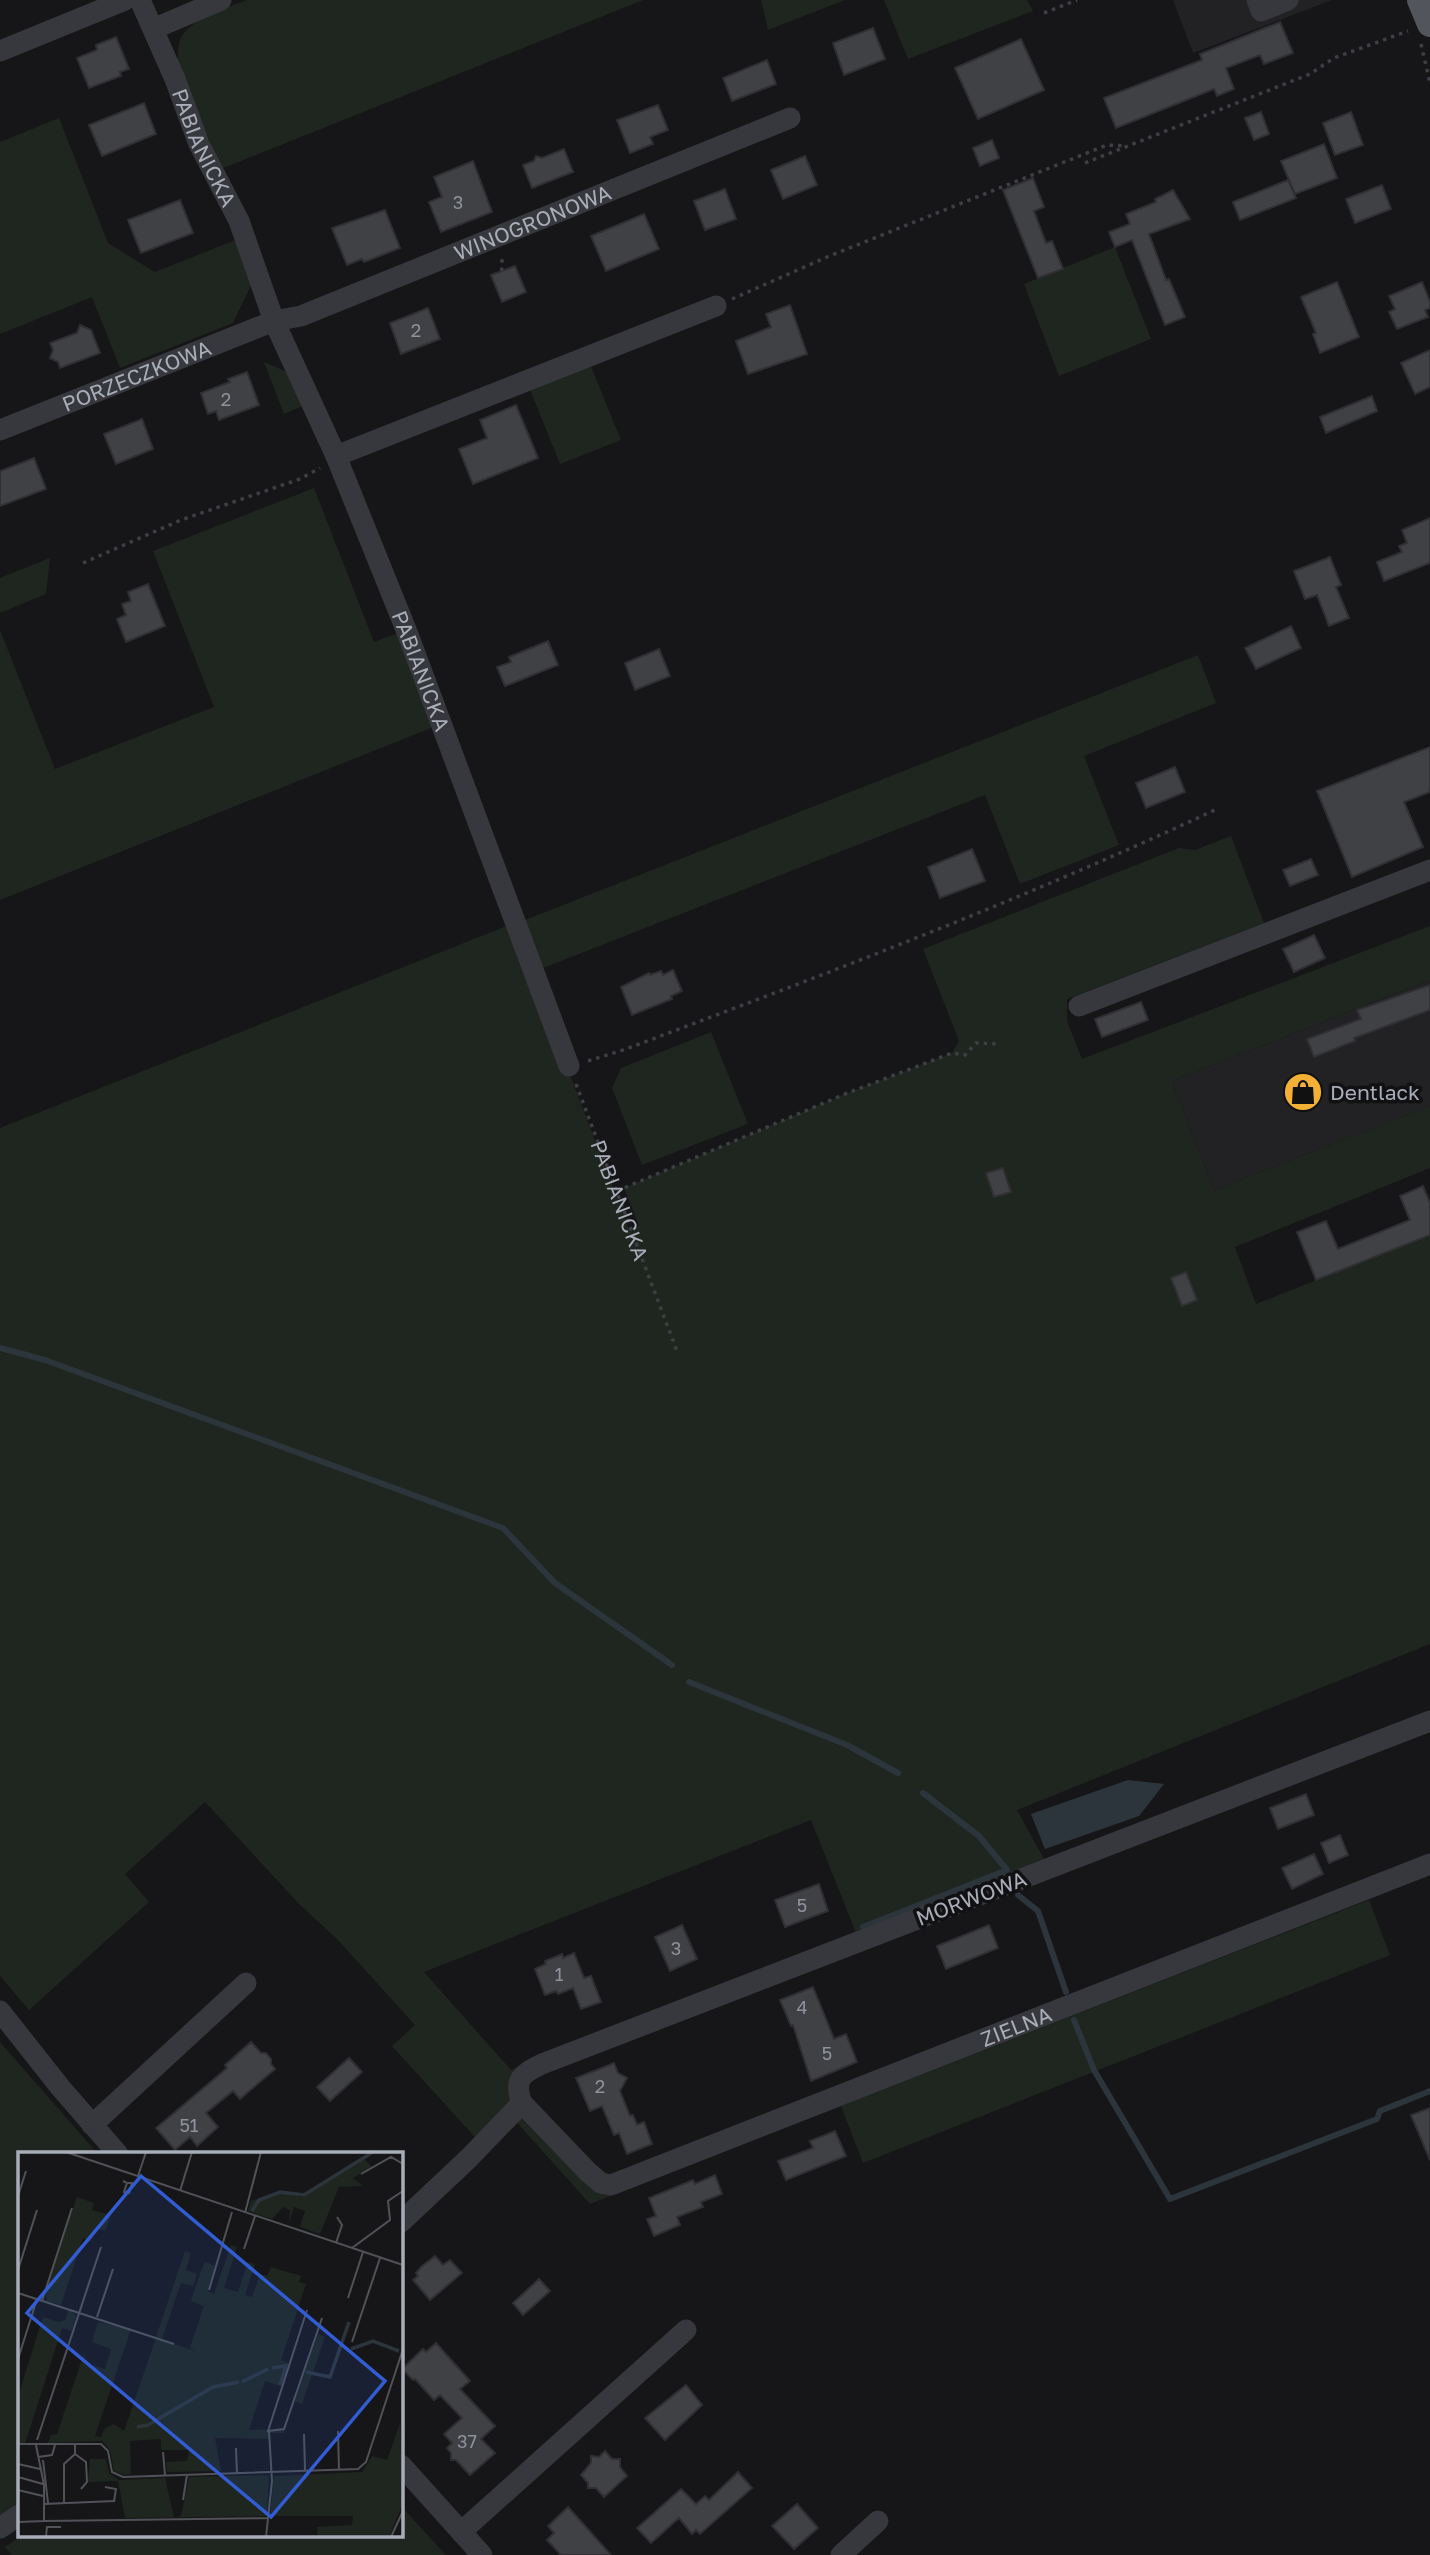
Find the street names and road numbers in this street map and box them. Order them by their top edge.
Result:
street label: PABIANICKA [167,85,242,211]
street label: WINOGRONOWA [450,179,615,266]
street label: PORZECZKOWA [58,334,215,417]
street label: PABIANICKA [387,607,456,735]
street label: PABIANICKA [585,1136,654,1264]
street label: MORWOWA [912,1865,1030,1931]
street label: ZIELNA [977,2001,1055,2052]

